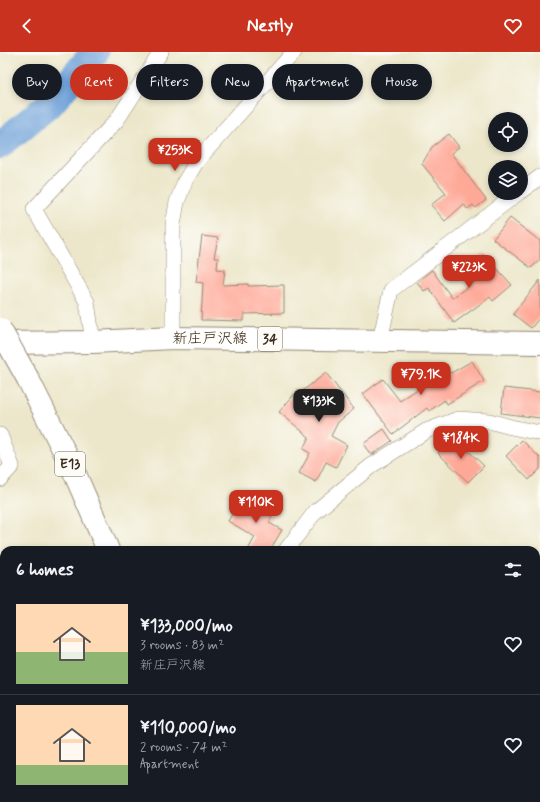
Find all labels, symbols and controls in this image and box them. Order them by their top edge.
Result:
text: Nestly [247,14,293,38]
icon: back [16,15,38,37]
icon: heart [502,15,524,37]
chip: Buy [12,64,62,100]
chip: Rent [70,64,128,100]
chip: Filters [136,64,203,100]
chip: New [211,64,264,100]
chip: Apartment [272,64,363,100]
chip: House [371,64,432,100]
map controls [488,112,528,200]
button: locate [488,112,528,152]
pin: ¥253K [147,138,203,172]
text: ¥253K [157,142,193,159]
button: layers [488,160,528,200]
pin: ¥223K [441,255,497,289]
text: ¥223K [451,259,487,276]
road number: 34 [258,327,282,351]
street label: 新庄戸沢線 [172,329,248,349]
pin: ¥79.1K [388,362,454,396]
text: ¥79.1K [401,366,441,383]
pin: ¥133K [291,389,347,423]
text: ¥133K [302,393,336,410]
pin: ¥184K [433,426,489,460]
text: ¥184K [442,430,480,447]
road number: E13 [55,452,85,476]
pin: ¥110K [228,490,284,524]
text: ¥110K [238,494,274,511]
text: 6 homes [16,559,74,581]
icon: filters [502,559,524,581]
text: ¥133,000/mo [140,615,233,637]
icon: home [48,620,96,668]
icon: heart [502,633,524,655]
text: 3 rooms · 83 m² [140,637,224,654]
text: 新庄戸沢線 [140,657,205,674]
text: ¥110,000/mo [140,717,236,739]
icon: home [48,721,96,769]
icon: heart [502,734,524,756]
text: 2 rooms · 74 m² [140,739,227,756]
text: Apartment [140,756,199,773]

